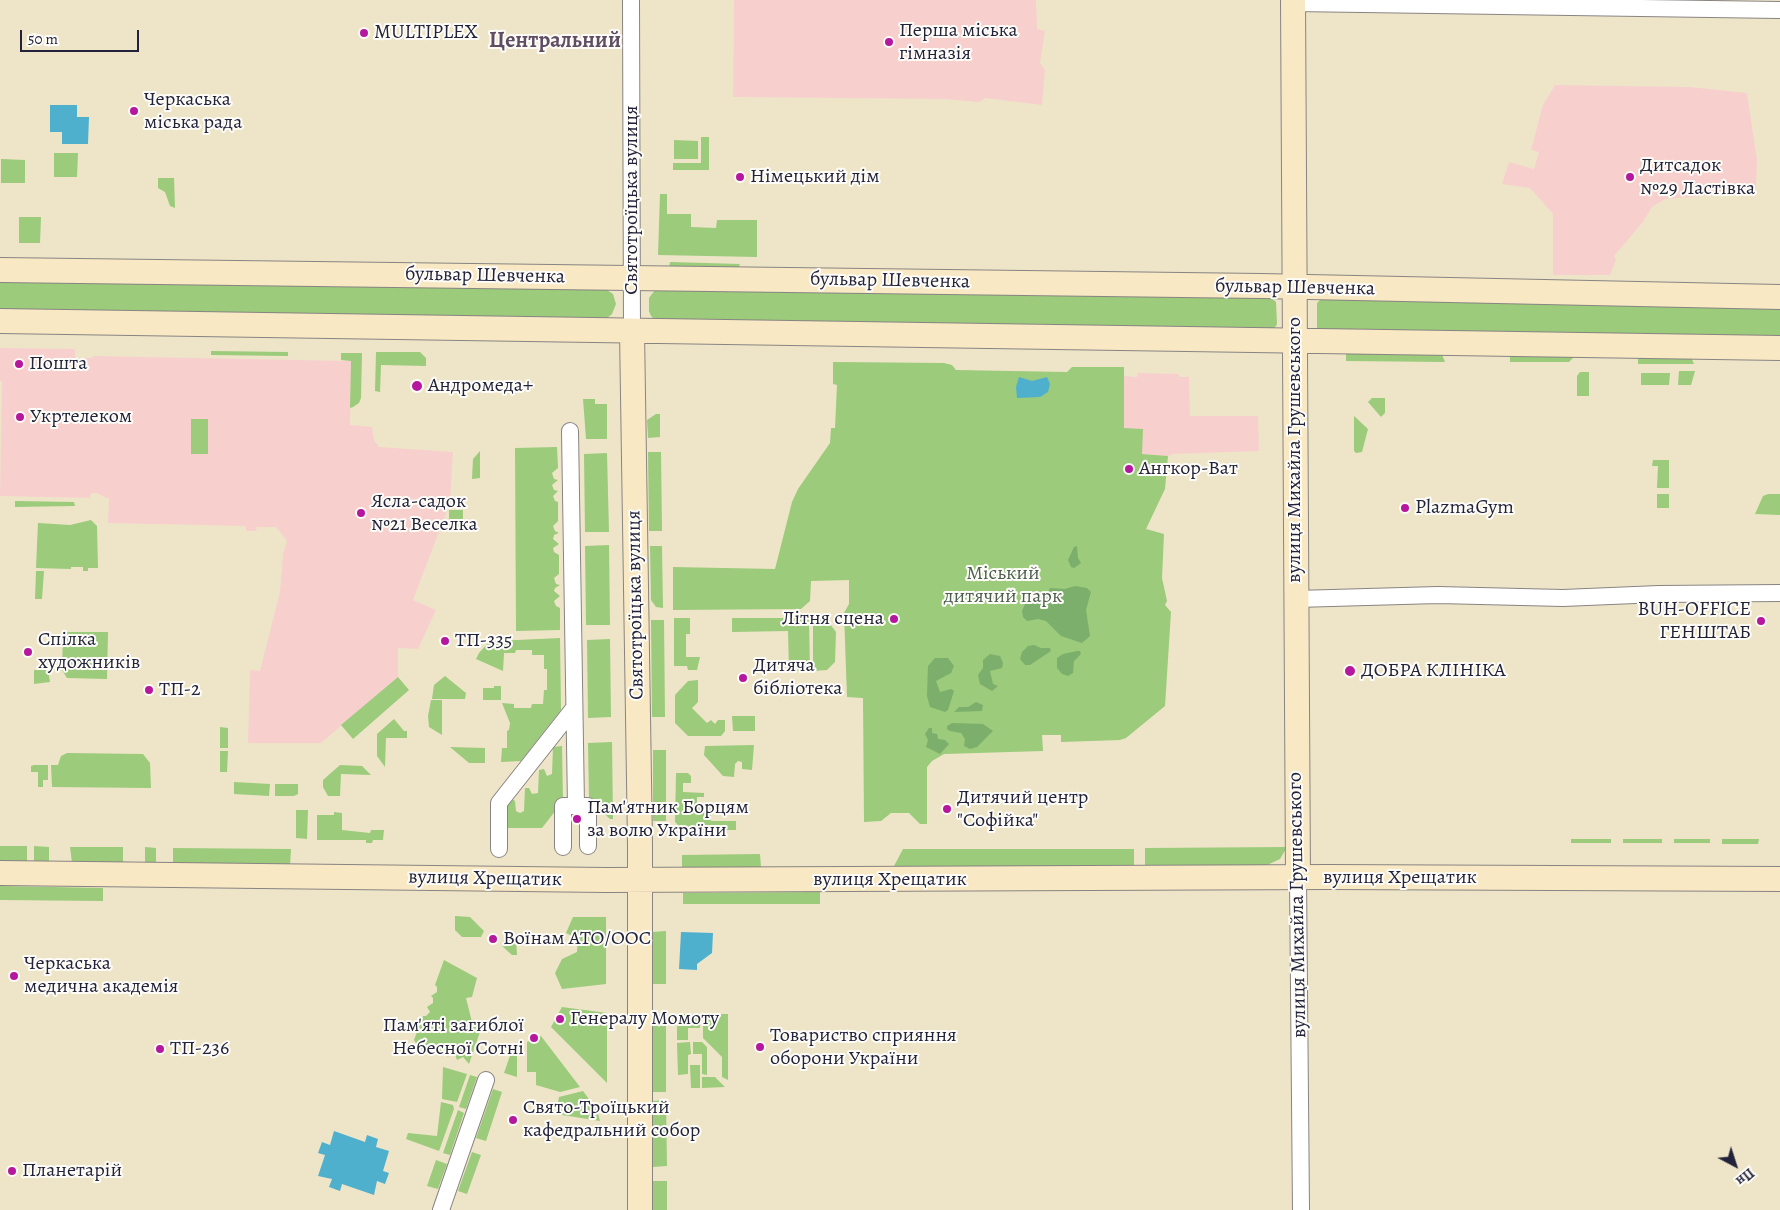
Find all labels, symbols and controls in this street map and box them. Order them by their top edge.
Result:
place label: Перша міська гімназія [899,19,1018,66]
scale bar [22,20,141,52]
place label: MULTIPLEX [374,21,478,45]
marker: MULTIPLEX [358,27,370,39]
text: 50 m [28,29,58,49]
district label: Центральний [489,29,621,55]
marker: Перша міська гімназія [883,36,895,48]
place label: Черкаська міська рада [144,88,242,135]
marker: Черкаська міська рада [128,105,140,117]
street label: Святотроїцька вулиця [620,105,644,295]
place label: Дитсадок №29 Ластівка [1640,154,1755,201]
place label: Німецький дім [750,165,880,189]
marker: Німецький дім [734,171,746,183]
marker: Дитсадок №29 Ластівка [1624,171,1636,183]
street label: бульвар Шевченка [405,263,565,289]
street label: бульвар Шевченка [810,268,970,294]
street label: бульвар Шевченка [1215,275,1375,301]
street label: вулиця Михайла Грушевського [1283,317,1307,583]
place label: Пошта [29,352,87,376]
marker: Пошта [13,358,25,370]
place label: Андромеда+ [428,374,533,398]
marker: Андромеда+ [410,379,424,393]
place label: Укртелеком [30,405,132,429]
marker: Укртелеком [14,411,26,423]
place label: Ангкор-Ват [1139,457,1238,481]
marker: Ангкор-Ват [1123,463,1135,475]
place label: Ясла-садок №21 Веселка [371,490,478,537]
place label: PlazmaGym [1415,496,1514,520]
marker: PlazmaGym [1399,502,1411,514]
marker: Ясла-садок №21 Веселка [355,507,367,519]
street label: Святотроїцька вулиця [622,510,650,700]
park label: Міський дитячий парк [944,562,1062,609]
place label: BUH-OFFICE ГЕНШТАБ [1637,598,1751,645]
place label: Літня сцена [782,607,884,631]
marker: Літня сцена [888,613,900,625]
marker: BUH-OFFICE ГЕНШТАБ [1755,615,1767,627]
place label: Спілка художників [38,628,140,675]
place label: ТП-335 [455,629,512,653]
marker: ТП-335 [439,635,451,647]
marker: Спілка художників [22,646,34,658]
place label: Дитяча бібліотека [753,654,843,701]
place label: ДОБРА КЛІНІКА [1361,659,1506,683]
marker: ДОБРА КЛІНІКА [1343,664,1357,678]
marker: Дитяча бібліотека [737,672,749,684]
place label: ТП-2 [159,678,201,702]
marker: ТП-2 [143,684,155,696]
street label: вулиця Михайла Грушевського [1284,772,1312,1038]
place label: Дитячий центр "Софійка" [957,786,1088,833]
place label: Пам'ятник Борцям за волю України [587,796,749,843]
marker: Дитячий центр "Софійка" [941,803,953,815]
marker: Пам'ятник Борцям за волю України [571,813,583,825]
street label: вулиця Хрещатик [408,866,562,892]
street label: вулиця Хрещатик [1323,866,1477,890]
street label: вулиця Хрещатик [813,868,967,892]
place label: Воїнам АТО/ООС [503,927,651,951]
marker: Воїнам АТО/ООС [487,933,499,945]
place label: Черкаська медична академія [24,952,179,999]
marker: Черкаська медична академія [8,970,20,982]
place label: Генералу Момоту [570,1007,719,1031]
marker: Генералу Момоту [554,1013,566,1025]
place label: Пам'яті загиблої Небесної Сотні [383,1014,524,1061]
place label: Товариство сприяння оборони України [770,1024,957,1071]
marker: Пам'яті загиблої Небесної Сотні [528,1032,540,1044]
place label: ТП-236 [170,1037,229,1061]
marker: Товариство сприяння оборони України [754,1041,766,1053]
marker: ТП-236 [154,1043,166,1055]
place label: Свято-Троїцький кафедральний собор [523,1096,700,1143]
marker: Свято-Троїцький кафедральний собор [507,1114,519,1126]
north arrow [1710,1140,1760,1190]
place label: Планетарій [22,1159,122,1183]
text: Пн [1732,1164,1758,1190]
marker: Планетарій [6,1165,18,1177]

